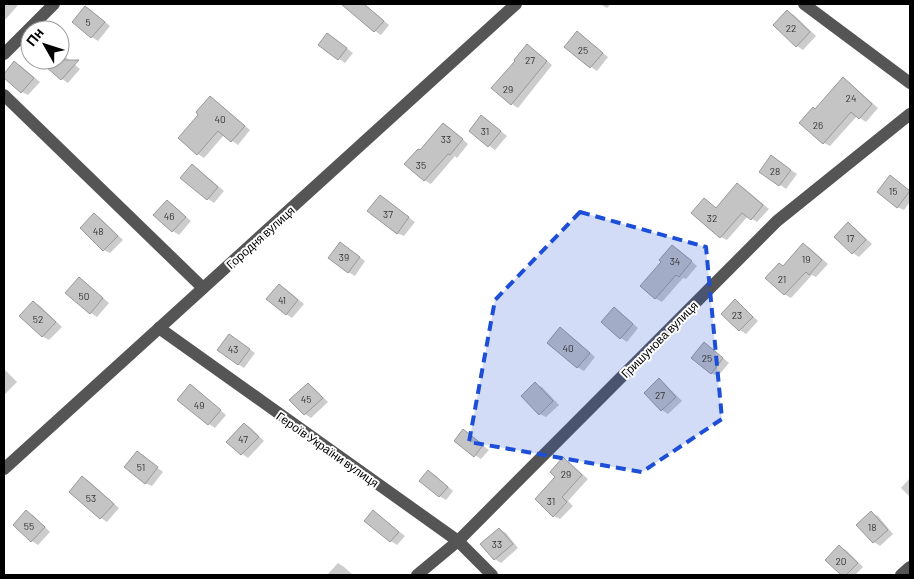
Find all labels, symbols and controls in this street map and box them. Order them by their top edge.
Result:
house number: 5 [85,16,91,28]
north arrow [20,20,70,70]
house number: 22 [786,22,796,34]
text: Пн [22,24,47,49]
house number: 25 [578,44,588,56]
house number: 27 [525,54,535,66]
house number: 29 [503,83,513,95]
house number: 24 [846,92,856,104]
house number: 40 [214,113,226,125]
house number: 26 [813,119,823,131]
house number: 31 [481,125,489,137]
house number: 33 [441,133,451,145]
house number: 35 [416,159,426,171]
house number: 28 [770,165,780,177]
house number: 15 [889,185,897,197]
street label: Городня вулиця [223,203,298,272]
house number: 37 [383,208,393,220]
house number: 46 [164,210,174,222]
house number: 32 [707,212,717,224]
house number: 48 [93,225,103,237]
house number: 17 [846,232,854,244]
house number: 39 [339,251,349,263]
house number: 19 [802,253,810,265]
house number: 34 [670,255,680,267]
house number: 21 [778,273,786,285]
house number: 50 [79,290,89,302]
house number: 41 [278,294,286,306]
street label: Гришунова вулиця [618,298,701,381]
house number: 23 [732,309,742,321]
house number: 52 [33,313,43,325]
house number: 40 [562,342,574,354]
house number: 43 [228,343,238,355]
house number: 25 [702,352,712,364]
house number: 27 [655,389,665,401]
house number: 45 [301,393,311,405]
house number: 49 [194,399,204,411]
street label: Героїв України вулиця [274,408,382,490]
house number: 47 [238,433,248,445]
house number: 51 [137,461,145,473]
house number: 29 [561,468,571,480]
house number: 53 [86,492,96,504]
house number: 31 [547,495,555,507]
house number: 55 [24,520,34,532]
house number: 18 [868,521,876,533]
house number: 33 [492,538,502,550]
house number: 20 [835,555,847,567]

